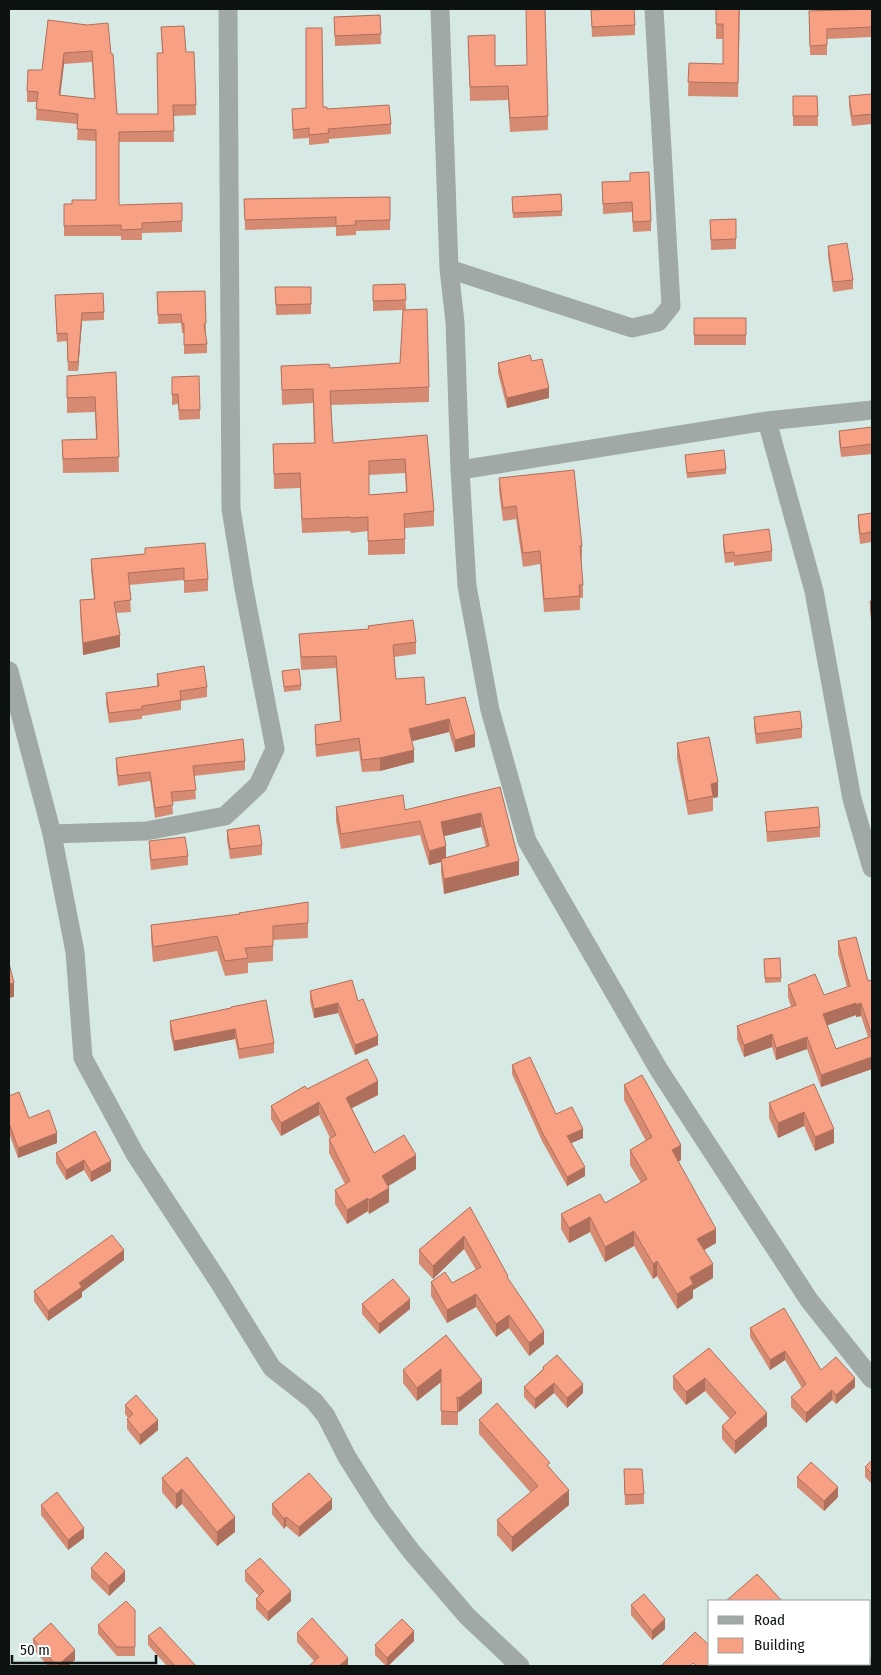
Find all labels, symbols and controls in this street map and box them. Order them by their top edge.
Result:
legend [708,1600,871,1665]
text: Road [754,1611,785,1629]
scale bar [12,1632,156,1664]
text: Building [754,1636,805,1654]
text: 50 m [20,1641,50,1659]

